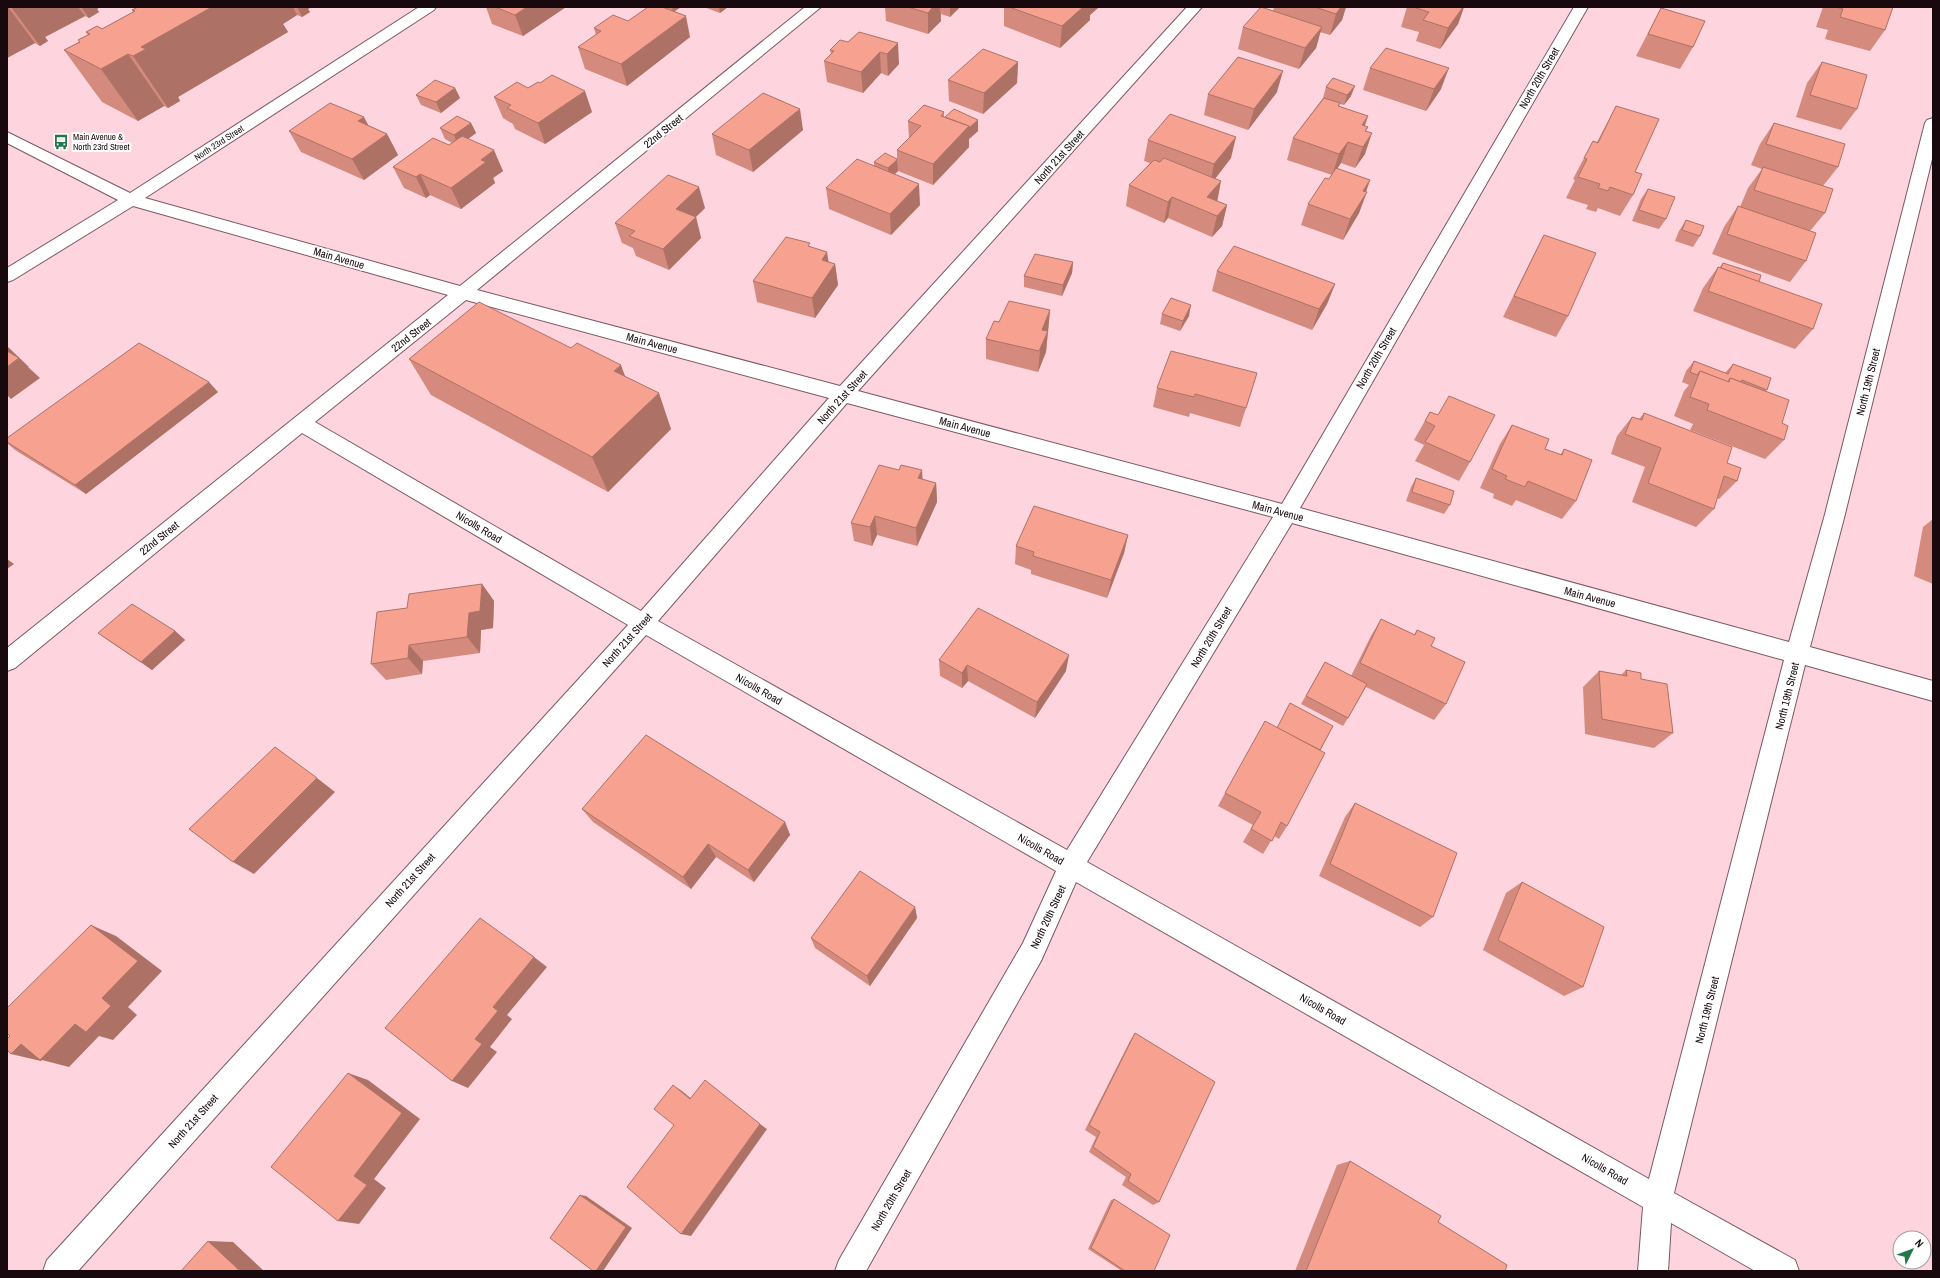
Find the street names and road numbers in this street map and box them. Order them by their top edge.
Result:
street label: North 20th Street [1516,44,1562,111]
street label: 22nd Street [640,111,686,151]
street label: North 23rd Street [192,123,246,163]
street label: North 21st Street [1031,127,1087,187]
street label: Main Avenue [312,244,366,272]
street label: 22nd Street [388,315,434,355]
street label: North 20th Street [1353,324,1399,391]
street label: Main Avenue [625,329,679,357]
street label: North 19th Street [1853,347,1883,417]
street label: North 21st Street [814,367,870,427]
street label: Main Avenue [938,413,992,441]
street label: Main Avenue [1251,497,1305,525]
street label: Nicolls Road [453,508,505,546]
street label: 22nd Street [136,518,182,558]
street label: Main Avenue [1563,583,1617,611]
street label: North 20th Street [1187,604,1235,670]
street label: North 21st Street [599,610,655,670]
street label: North 19th Street [1772,661,1802,731]
street label: Nicolls Road [733,670,785,708]
street label: Nicolls Road [1015,830,1067,868]
street label: North 21st Street [382,850,438,910]
street label: North 20th Street [1027,882,1069,951]
street label: North 19th Street [1692,975,1722,1045]
street label: Nicolls Road [1297,990,1349,1028]
street label: North 21st Street [165,1091,221,1151]
street label: Nicolls Road [1579,1150,1631,1188]
street label: North 20th Street [868,1166,914,1233]

